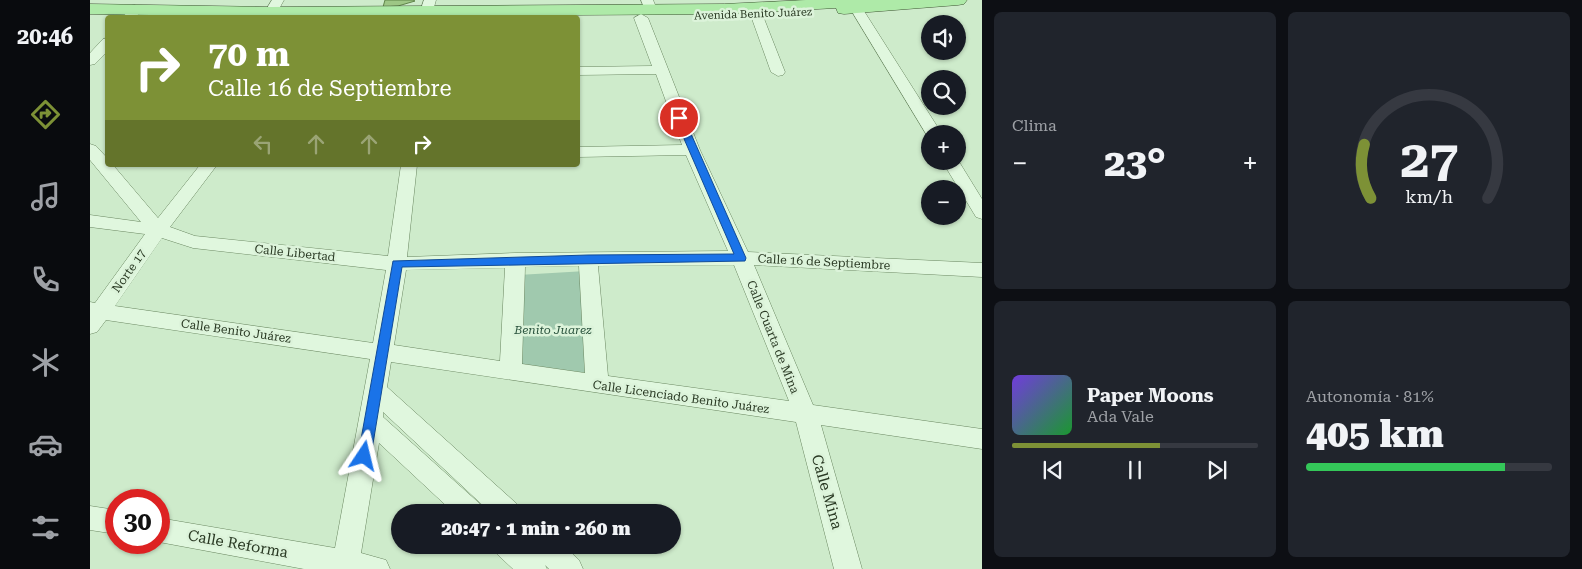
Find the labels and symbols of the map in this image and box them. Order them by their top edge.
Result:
street label: Avenida Benito Juárez [694,5,812,23]
pin [658,97,700,139]
street label: Calle Libertad [254,242,336,264]
street label: Norte 17 [109,247,149,295]
street label: Calle 16 de Septiembre [757,252,891,272]
street label: Calle Cuarta de Mina [744,278,802,396]
street label: Calle Benito Juárez [180,316,292,346]
park label: Benito Juarez [513,323,592,337]
street label: Calle Licenciado Benito Juárez [592,378,770,416]
position arrow [337,429,389,481]
street label: Calle Mina [808,452,846,532]
speed limit sign: 30 [105,489,170,554]
street label: Calle Reforma [186,526,290,562]

